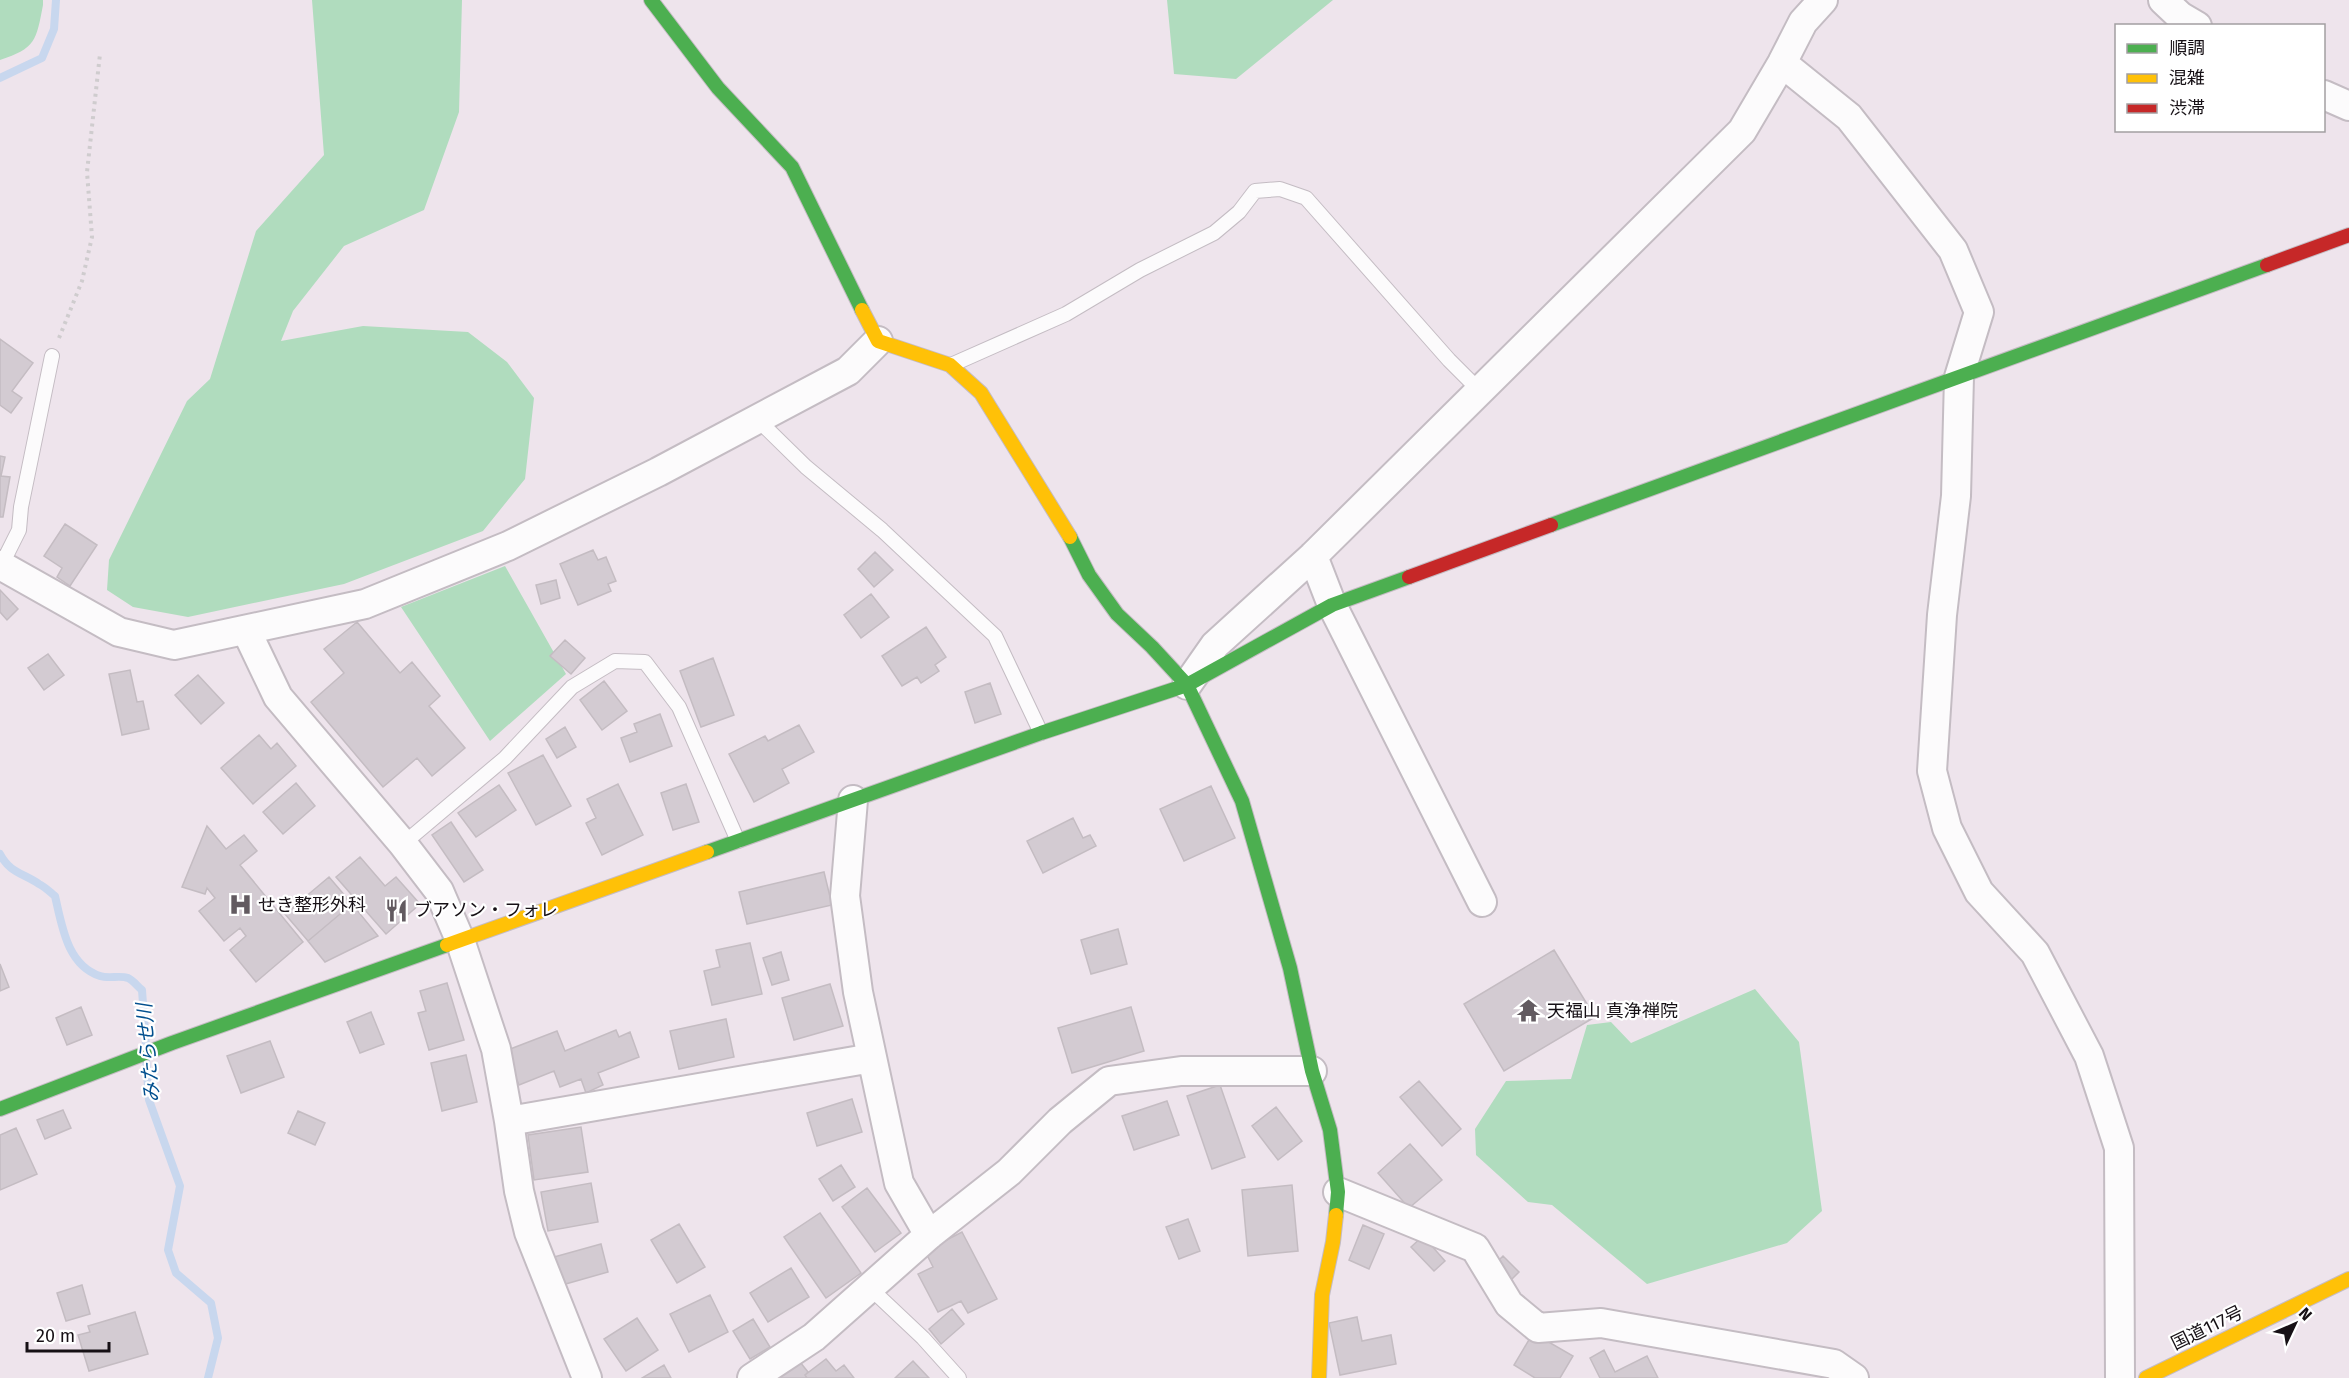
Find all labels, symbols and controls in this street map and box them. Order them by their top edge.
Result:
legend [2115,24,2325,132]
text: 順調 [2169,37,2205,59]
text: 混雑 [2169,67,2205,89]
text: 渋滞 [2169,97,2205,119]
hospital icon: せき整形外科 [227,892,253,918]
place label: せき整形外科 [258,894,366,916]
restaurant icon: ブアソン・フォレ [383,897,409,923]
place label: ブアソン・フォレ [414,899,558,921]
temple icon: 天福山 真浄禅院 [1516,998,1542,1024]
water label: みたらせ川 [132,1000,164,1104]
place label: 天福山 真浄禅院 [1547,1000,1678,1022]
north arrow [2265,1294,2325,1354]
street label: 国道117号 [2167,1301,2247,1355]
text: N [2295,1304,2316,1324]
scale bar [27,1315,110,1353]
text: 20 m [36,1325,75,1347]

